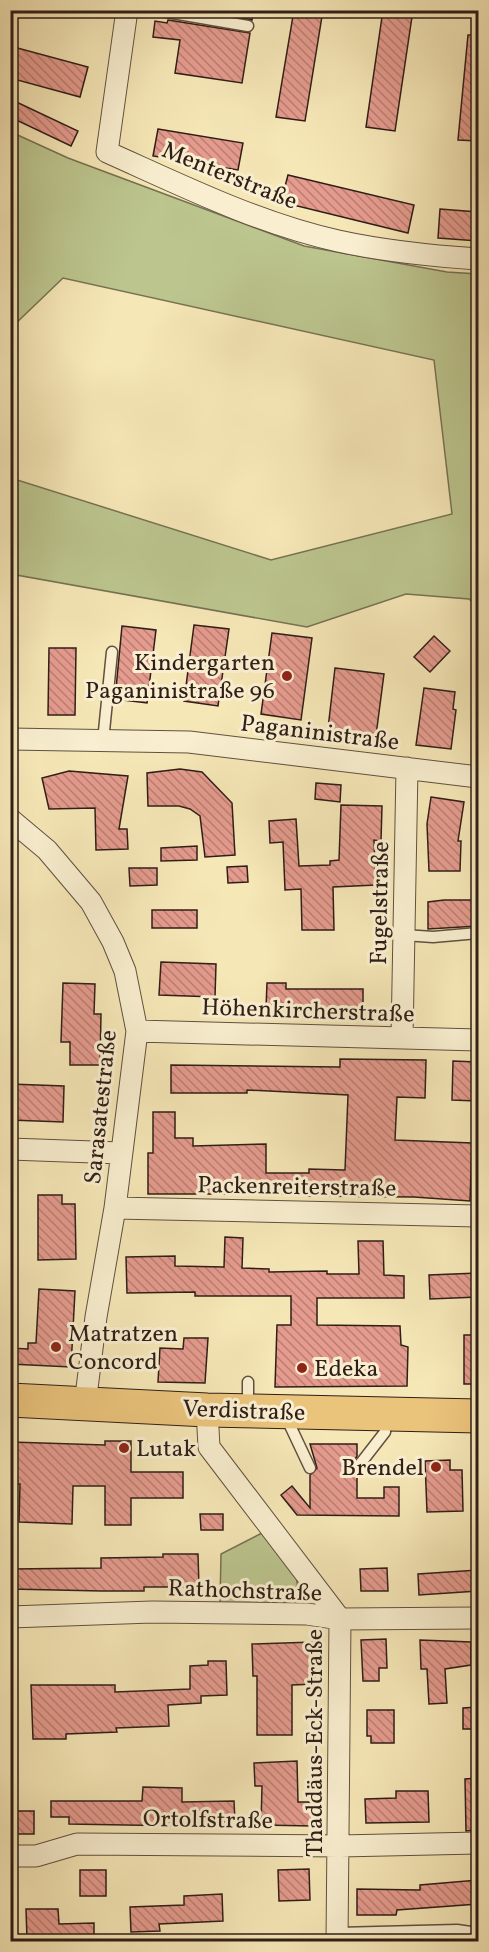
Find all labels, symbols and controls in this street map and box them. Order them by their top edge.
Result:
street label: Menterstraße [156,134,302,220]
place label: Kindergarten Paganinistraße 96 [85,647,275,709]
marker: Kindergarten Paganinistraße 96 [280,669,294,683]
street label: Paganinistraße [238,707,401,761]
street label: Fugelstraße [363,841,399,965]
street label: Höhenkircherstraße [201,991,415,1033]
street label: Sarasatestraße [77,1028,127,1186]
street label: Packenreiterstraße [197,1169,397,1207]
place label: Matratzen Concord [68,1318,178,1380]
marker: Matratzen Concord [49,1340,63,1354]
place label: Edeka [314,1353,378,1387]
marker: Edeka [295,1361,309,1375]
street label: Verdistraße [182,1393,306,1431]
place label: Lutak [136,1433,196,1467]
marker: Lutak [117,1441,131,1455]
place label: Brendel [341,1452,424,1486]
marker: Brendel [429,1460,443,1474]
street label: Rathochstraße [167,1572,323,1612]
street label: Thaddäus-Eck-Straße [299,1629,333,1857]
street label: Ortolfstraße [143,1803,273,1839]

